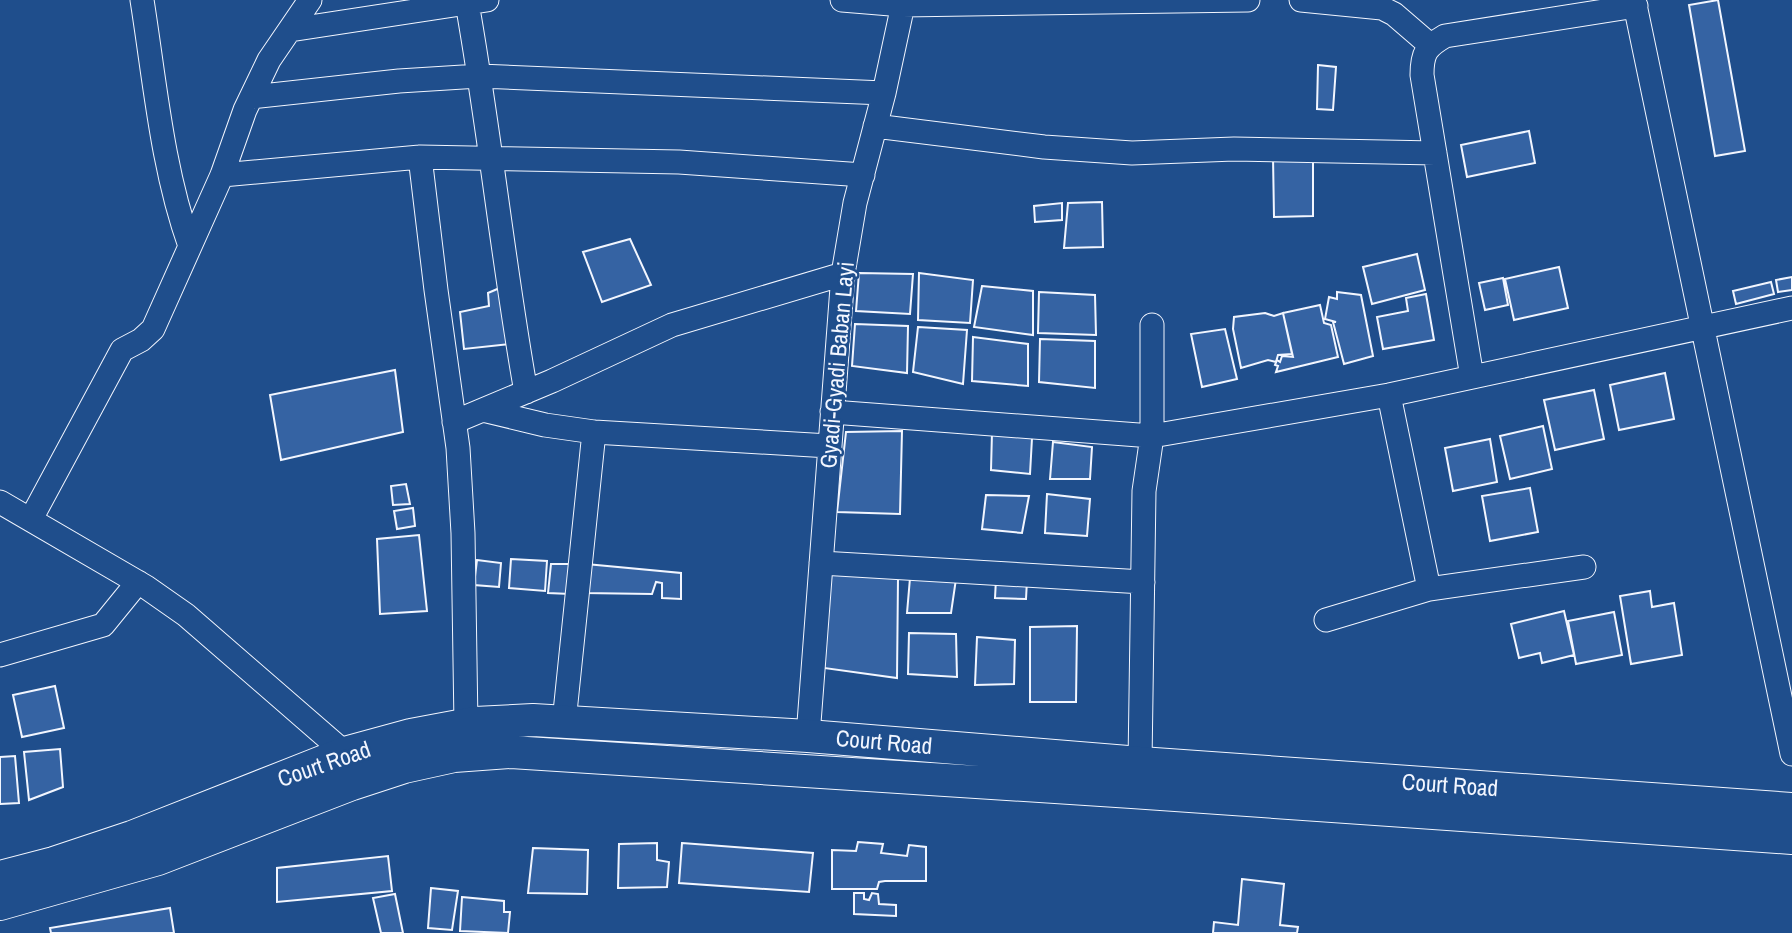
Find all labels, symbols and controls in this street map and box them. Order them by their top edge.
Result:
street label: Gyadi-Gyadi Baban Layi [812,260,861,470]
street label: Court Road [835,722,933,761]
street label: Court Road [273,733,374,794]
street label: Court Road [1401,766,1499,803]

